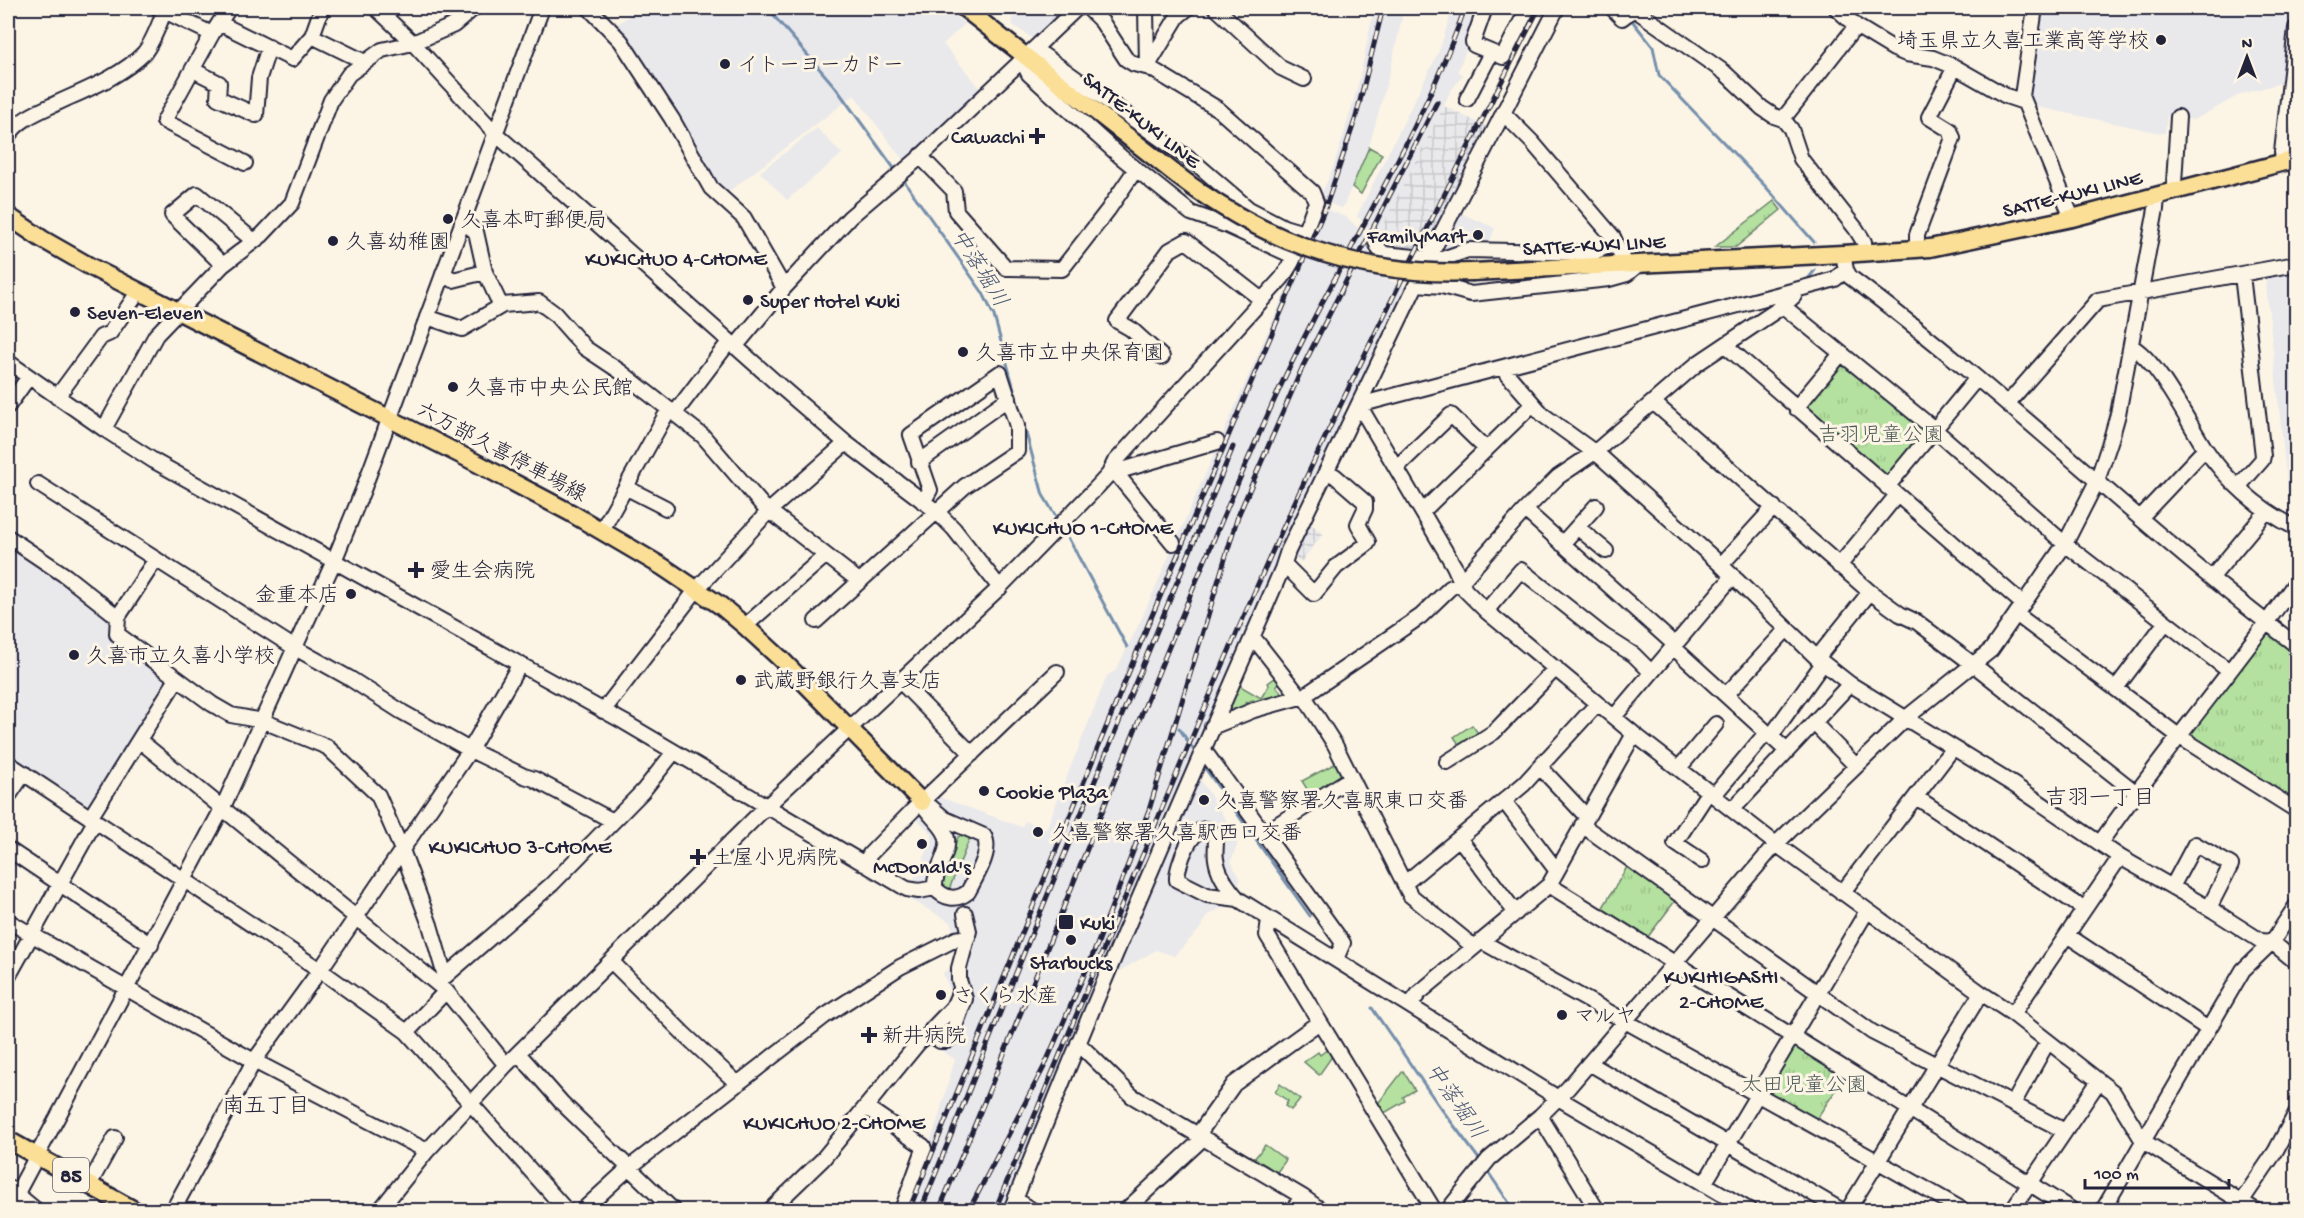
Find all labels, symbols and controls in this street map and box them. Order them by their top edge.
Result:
north arrow [2217,27,2277,87]
place label: 埼玉県立久喜工業高等学校 [1897,29,2149,56]
marker: 埼玉県立久喜工業高等学校 [2154,33,2168,47]
text: N [2242,36,2253,55]
place label: イトーヨーカドー [737,55,904,80]
marker: イトーヨーカドー [718,57,732,71]
street label: SATTE-KUKI LINE [1076,68,1205,176]
place label: Cawachi [951,127,1025,152]
marker: Cawachi [1030,129,1044,143]
street label: SATTE-KUKI LINE [2001,167,2146,226]
place label: 久喜本町郵便局 [460,208,607,235]
marker: 久喜本町郵便局 [441,212,455,226]
water label: 中落堀川 [943,224,1014,313]
place label: FamilyMart [1366,226,1468,251]
marker: FamilyMart [1471,228,1485,242]
place label: 久喜幼稚園 [345,230,450,257]
street label: SATTE-KUKI LINE [1522,231,1667,264]
marker: 久喜幼稚園 [326,234,340,248]
district label: KUKICHUO 4-CHOME [585,248,768,274]
place label: Super Hotel Kuki [760,291,900,316]
marker: Super Hotel Kuki [741,293,755,307]
place label: Seven-Eleven [87,303,203,328]
marker: Seven-Eleven [68,305,82,319]
place label: 久喜市立中央保育園 [975,341,1164,368]
marker: 久喜市立中央保育園 [956,345,970,359]
place label: 久喜市中央公民館 [465,376,633,403]
marker: 久喜市中央公民館 [446,380,460,394]
street label: 六万部久喜停車場線 [411,397,591,509]
park label: 吉羽児童公園 [1818,423,1944,450]
district label: KUKICHUO 1-CHOME [993,517,1174,543]
place label: 愛生会病院 [430,559,535,586]
marker: 愛生会病院 [407,561,425,579]
place label: 金重本店 [255,583,339,610]
marker: 金重本店 [344,587,358,601]
place label: 久喜市立久喜小学校 [86,644,275,671]
marker: 久喜市立久喜小学校 [67,648,81,662]
place label: 武蔵野銀行久喜支店 [753,669,942,696]
marker: 武蔵野銀行久喜支店 [734,673,748,687]
place label: Cookie Plaza [996,782,1109,807]
marker: Cookie Plaza [977,784,991,798]
district label: 吉羽一丁目 [2045,786,2155,813]
place label: 久喜警察署久喜駅東口交番 [1216,789,1468,816]
marker: 久喜警察署久喜駅東口交番 [1197,793,1211,807]
place label: 久喜警察署久喜駅西口交番 [1050,821,1302,848]
marker: 久喜警察署久喜駅西口交番 [1031,825,1045,839]
district label: KUKICHUO 3-CHOME [429,836,613,862]
marker: McDonald's [915,837,929,851]
place label: 土屋小児病院 [712,847,838,873]
marker: 土屋小児病院 [689,848,707,866]
place label: McDonald's [873,857,972,882]
marker: Kuki [1057,913,1075,931]
place label: Kuki [1080,913,1115,938]
marker: Starbucks [1064,933,1078,947]
place label: Starbucks [1030,953,1114,978]
district label: KUKIHIGASHI 2-CHOME [1664,966,1778,1017]
place label: さくら水産 [953,985,1058,1011]
marker: さくら水産 [934,988,948,1002]
place label: マルヤ [1574,1006,1637,1031]
marker: マルヤ [1555,1008,1569,1022]
place label: 新井病院 [882,1024,966,1051]
marker: 新井病院 [860,1026,878,1044]
water label: 中落堀川 [1418,1058,1491,1146]
park label: 太田児童公園 [1741,1073,1867,1100]
district label: 南五丁目 [222,1094,310,1121]
district label: KUKICHUO 2-CHOME [743,1112,926,1138]
scale bar [2085,1152,2229,1190]
road number: 85 [53,1158,89,1192]
text: 100 m [2093,1165,2139,1186]

